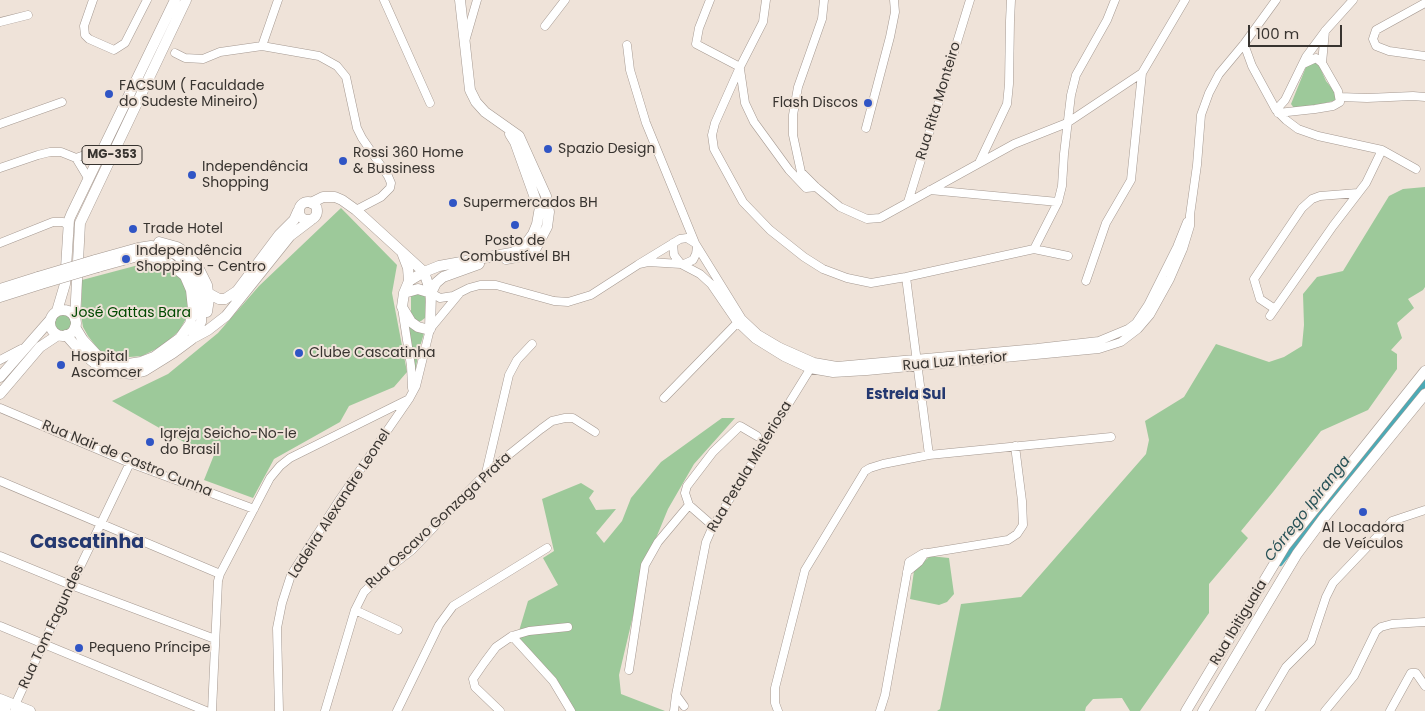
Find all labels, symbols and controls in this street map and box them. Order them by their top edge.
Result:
scale bar [1250,15,1344,47]
text: 100 m [1256,23,1299,44]
street label: Rua Rita Monteiro [913,40,965,162]
place label: FACSUM ( Faculdade do Sudeste Mineiro) [119,78,264,110]
marker: FACSUM ( Faculdade do Sudeste Mineiro) [103,88,115,100]
place label: Flash Discos [773,95,858,111]
marker: Flash Discos [862,97,874,109]
place label: Spazio Design [558,141,655,157]
marker: Spazio Design [542,143,554,155]
place label: Rossi 360 Home & Bussiness [353,145,464,178]
road number: MG-353 [82,146,142,164]
marker: Rossi 360 Home & Bussiness [337,155,349,167]
place label: Independência Shopping [202,159,308,192]
marker: Independência Shopping [186,169,198,181]
place label: Supermercados BH [463,195,598,211]
marker: Supermercados BH [447,197,459,209]
marker: Posto de Combustível BH [509,219,521,231]
place label: Trade Hotel [143,221,223,237]
marker: Trade Hotel [127,223,139,235]
place label: Posto de Combustível BH [460,233,570,266]
place label: Independência Shopping - Centro [136,243,266,276]
marker: Independência Shopping - Centro [120,253,132,265]
park label: José Gattas Bara [71,305,191,321]
place label: Clube Cascatinha [309,345,436,361]
marker: Clube Cascatinha [293,347,305,359]
place label: Hospital Ascomcer [71,349,142,382]
street label: Rua Luz Interior [902,349,1008,375]
marker: Hospital Ascomcer [55,359,67,371]
district label: Estrela Sul [866,386,946,404]
street label: Rua Petala Misteriosa [704,399,796,535]
street label: Rua Nair de Castro Cunha [39,417,215,501]
place label: Igreja Seicho-No-Ie do Brasil [160,426,297,458]
street label: Ladeira Alexandre Leonel [286,426,394,582]
marker: Igreja Seicho-No-Ie do Brasil [144,436,156,448]
street label: Rua Oscavo Gonzaga Prata [363,449,515,593]
water label: Córrego Ipiranga [1261,453,1355,565]
marker: Al Locadora de Veículos [1357,506,1369,518]
place label: Al Locadora de Veículos [1322,520,1404,552]
district label: Cascatinha [30,532,144,554]
street label: Rua Tom Fagundes [16,562,88,692]
street label: Rua Ibitiguaia [1207,577,1271,669]
place label: Pequeno Príncipe [89,640,210,656]
marker: Pequeno Príncipe [73,642,85,654]

